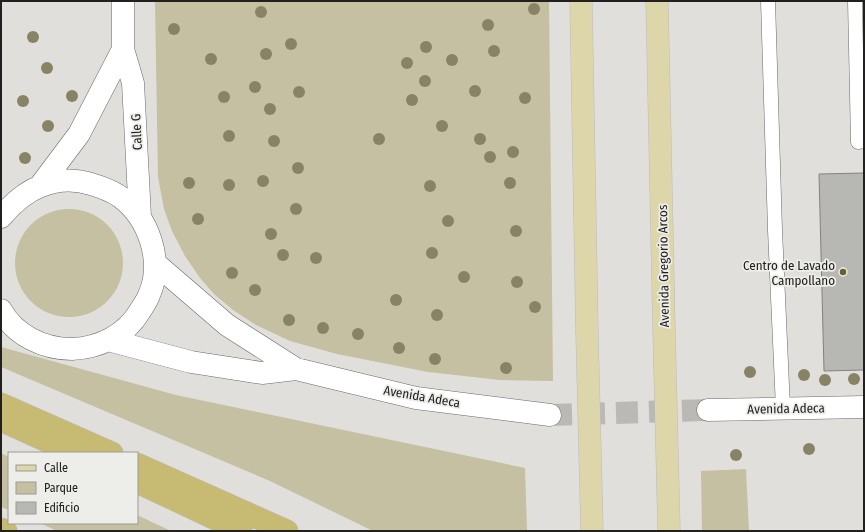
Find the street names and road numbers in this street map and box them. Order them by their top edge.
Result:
street label: Calle G [128,113,145,151]
street label: Avenida Gregorio Arcos [655,204,672,327]
street label: Avenida Adeca [382,382,461,411]
street label: Avenida Adeca [747,400,825,417]

